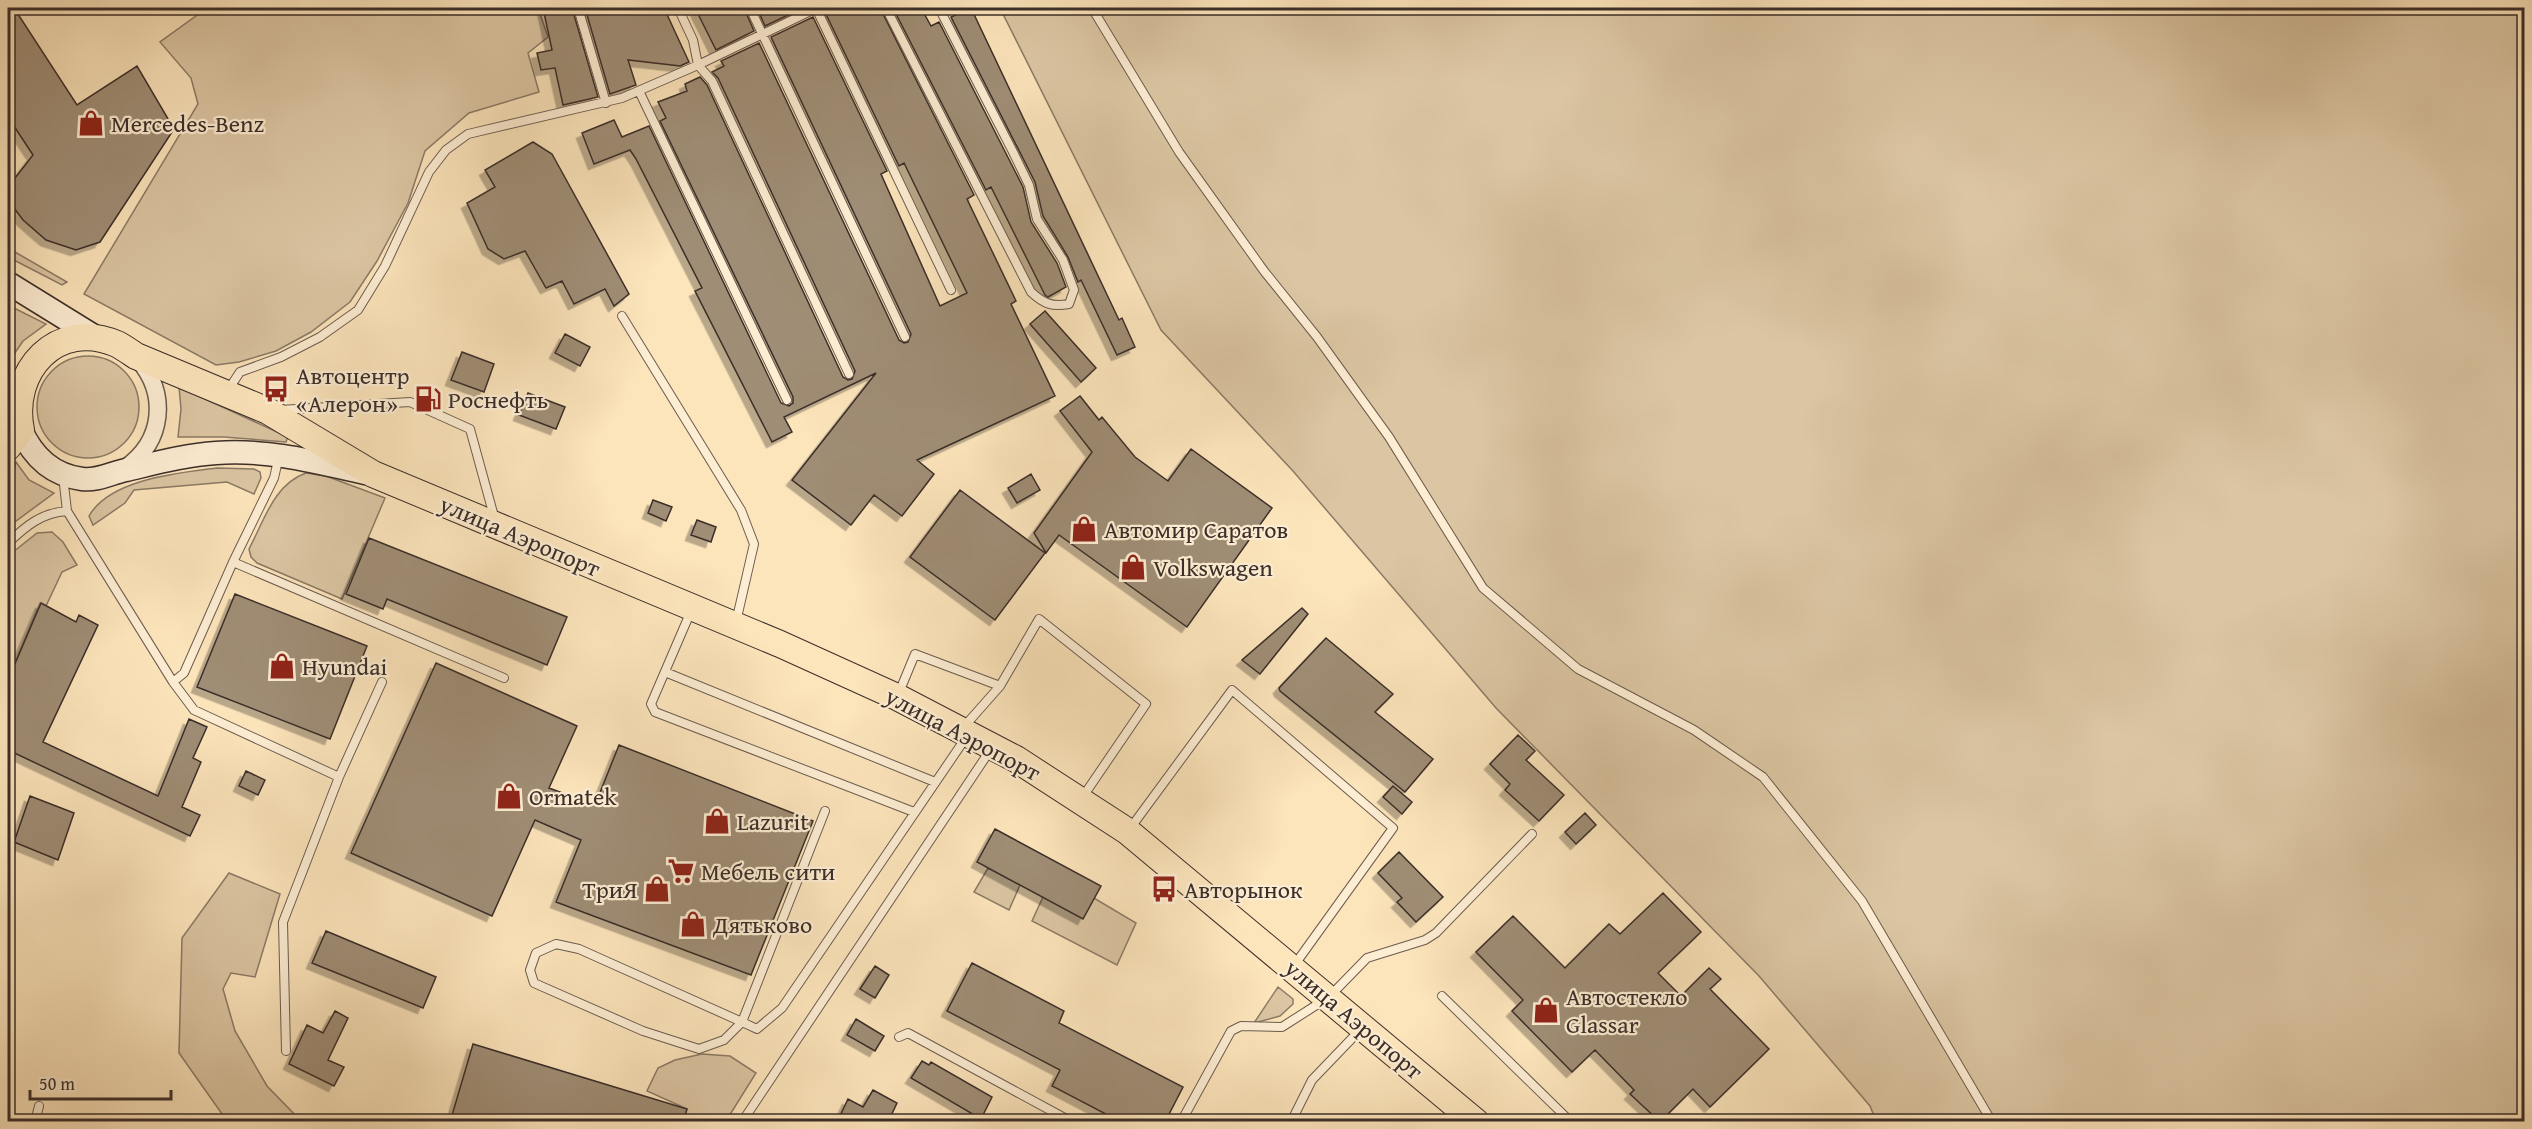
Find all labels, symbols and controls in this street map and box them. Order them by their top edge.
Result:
place label: Mercedes-Benz [111,106,264,141]
shop icon: Mercedes-Benz [76,108,106,138]
place label: Автоцентр «Алерон» [296,358,410,421]
bus stop icon: Автоцентр «Алерон» [261,374,291,404]
place label: Роснефть [448,382,548,417]
fuel station icon: Роснефть [413,384,443,414]
street label: улица Аэропорт [433,486,606,586]
place label: Автомир Саратов [1104,512,1288,547]
shop icon: Автомир Саратов [1069,514,1099,544]
place label: Volkswagen [1153,550,1273,585]
shop icon: Volkswagen [1118,552,1148,582]
place label: Hyundai [302,649,387,684]
shop icon: Hyundai [267,651,297,681]
street label: улица Аэропорт [878,678,1047,790]
place label: Ormatek [529,779,617,814]
shop icon: Ormatek [494,781,524,811]
place label: Lazurit [737,804,809,839]
shop icon: Lazurit [702,806,732,836]
place label: Мебель сити [701,854,835,889]
supermarket icon: Мебель сити [666,856,696,886]
place label: ТриЯ [582,872,637,907]
place label: Авторынок [1184,872,1303,907]
shop icon: ТриЯ [642,874,672,904]
bus stop icon: Авторынок [1149,874,1179,904]
place label: Дятьково [712,907,812,942]
shop icon: Дятьково [678,909,708,939]
street label: улица Аэропорт [1276,950,1431,1088]
place label: Автостекло Glassar [1566,979,1688,1042]
shop icon: Автостекло Glassar [1531,995,1561,1025]
scale bar [30,1063,171,1101]
text: 50 m [39,1070,75,1097]

